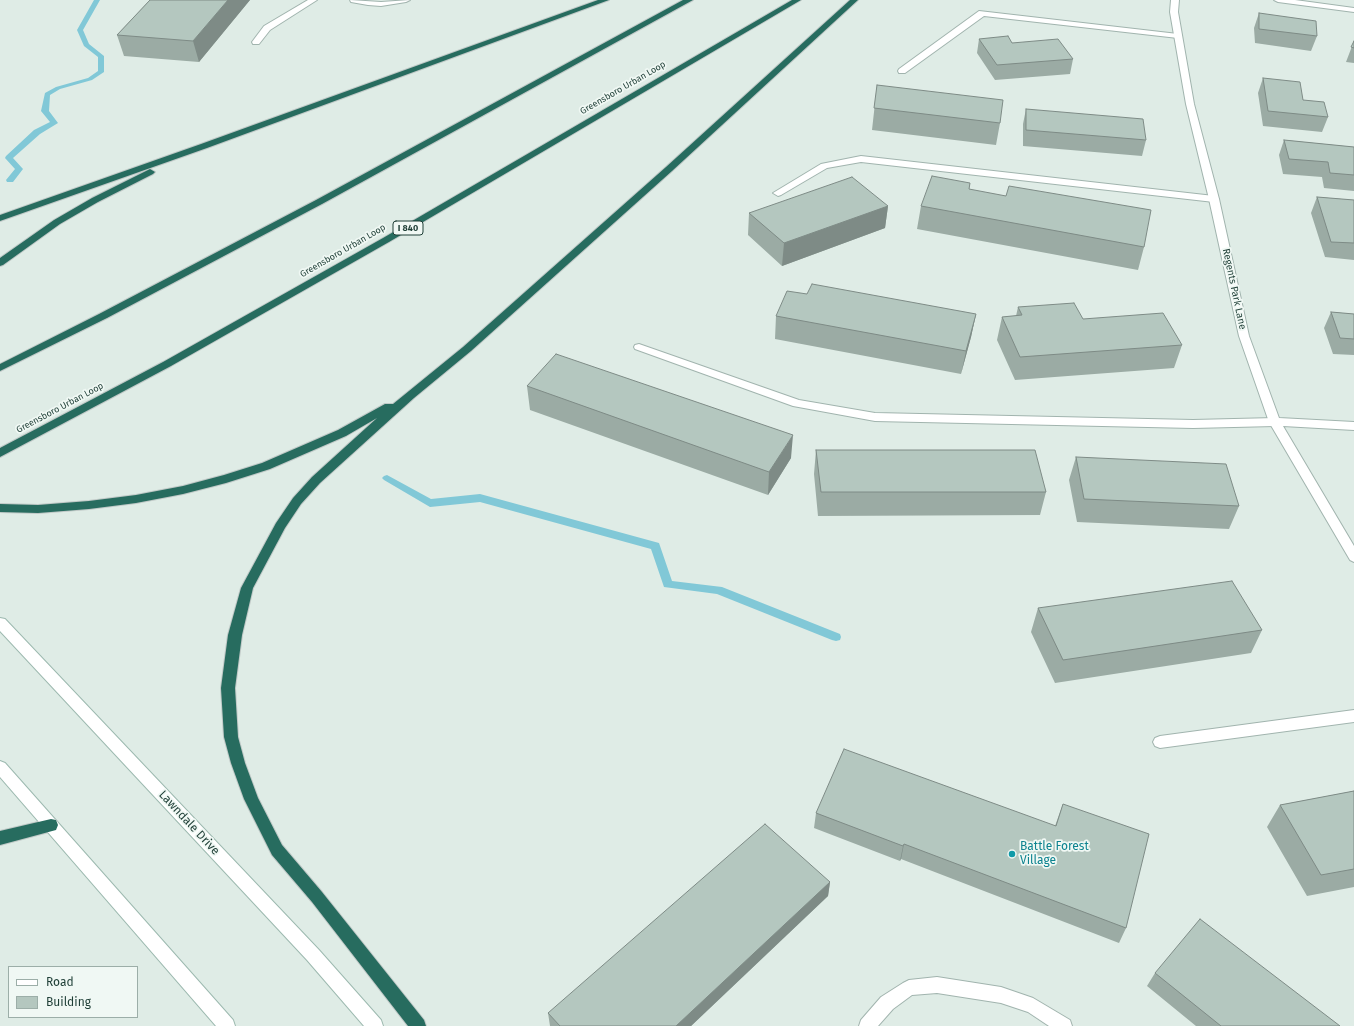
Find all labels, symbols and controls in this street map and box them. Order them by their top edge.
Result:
street label: Greensboro Urban Loop [578,59,668,117]
road number: I 840 [393,221,423,235]
street label: Greensboro Urban Loop [298,222,388,280]
street label: Regents Park Lane [1220,247,1248,331]
street label: Greensboro Urban Loop [15,380,105,436]
street label: Lawndale Drive [155,788,223,858]
place label: Battle Forest Village [1020,840,1089,868]
marker: Battle Forest Village [1007,849,1017,859]
legend [8,966,138,1018]
text: Road [46,975,74,989]
text: Building [46,995,91,1009]

